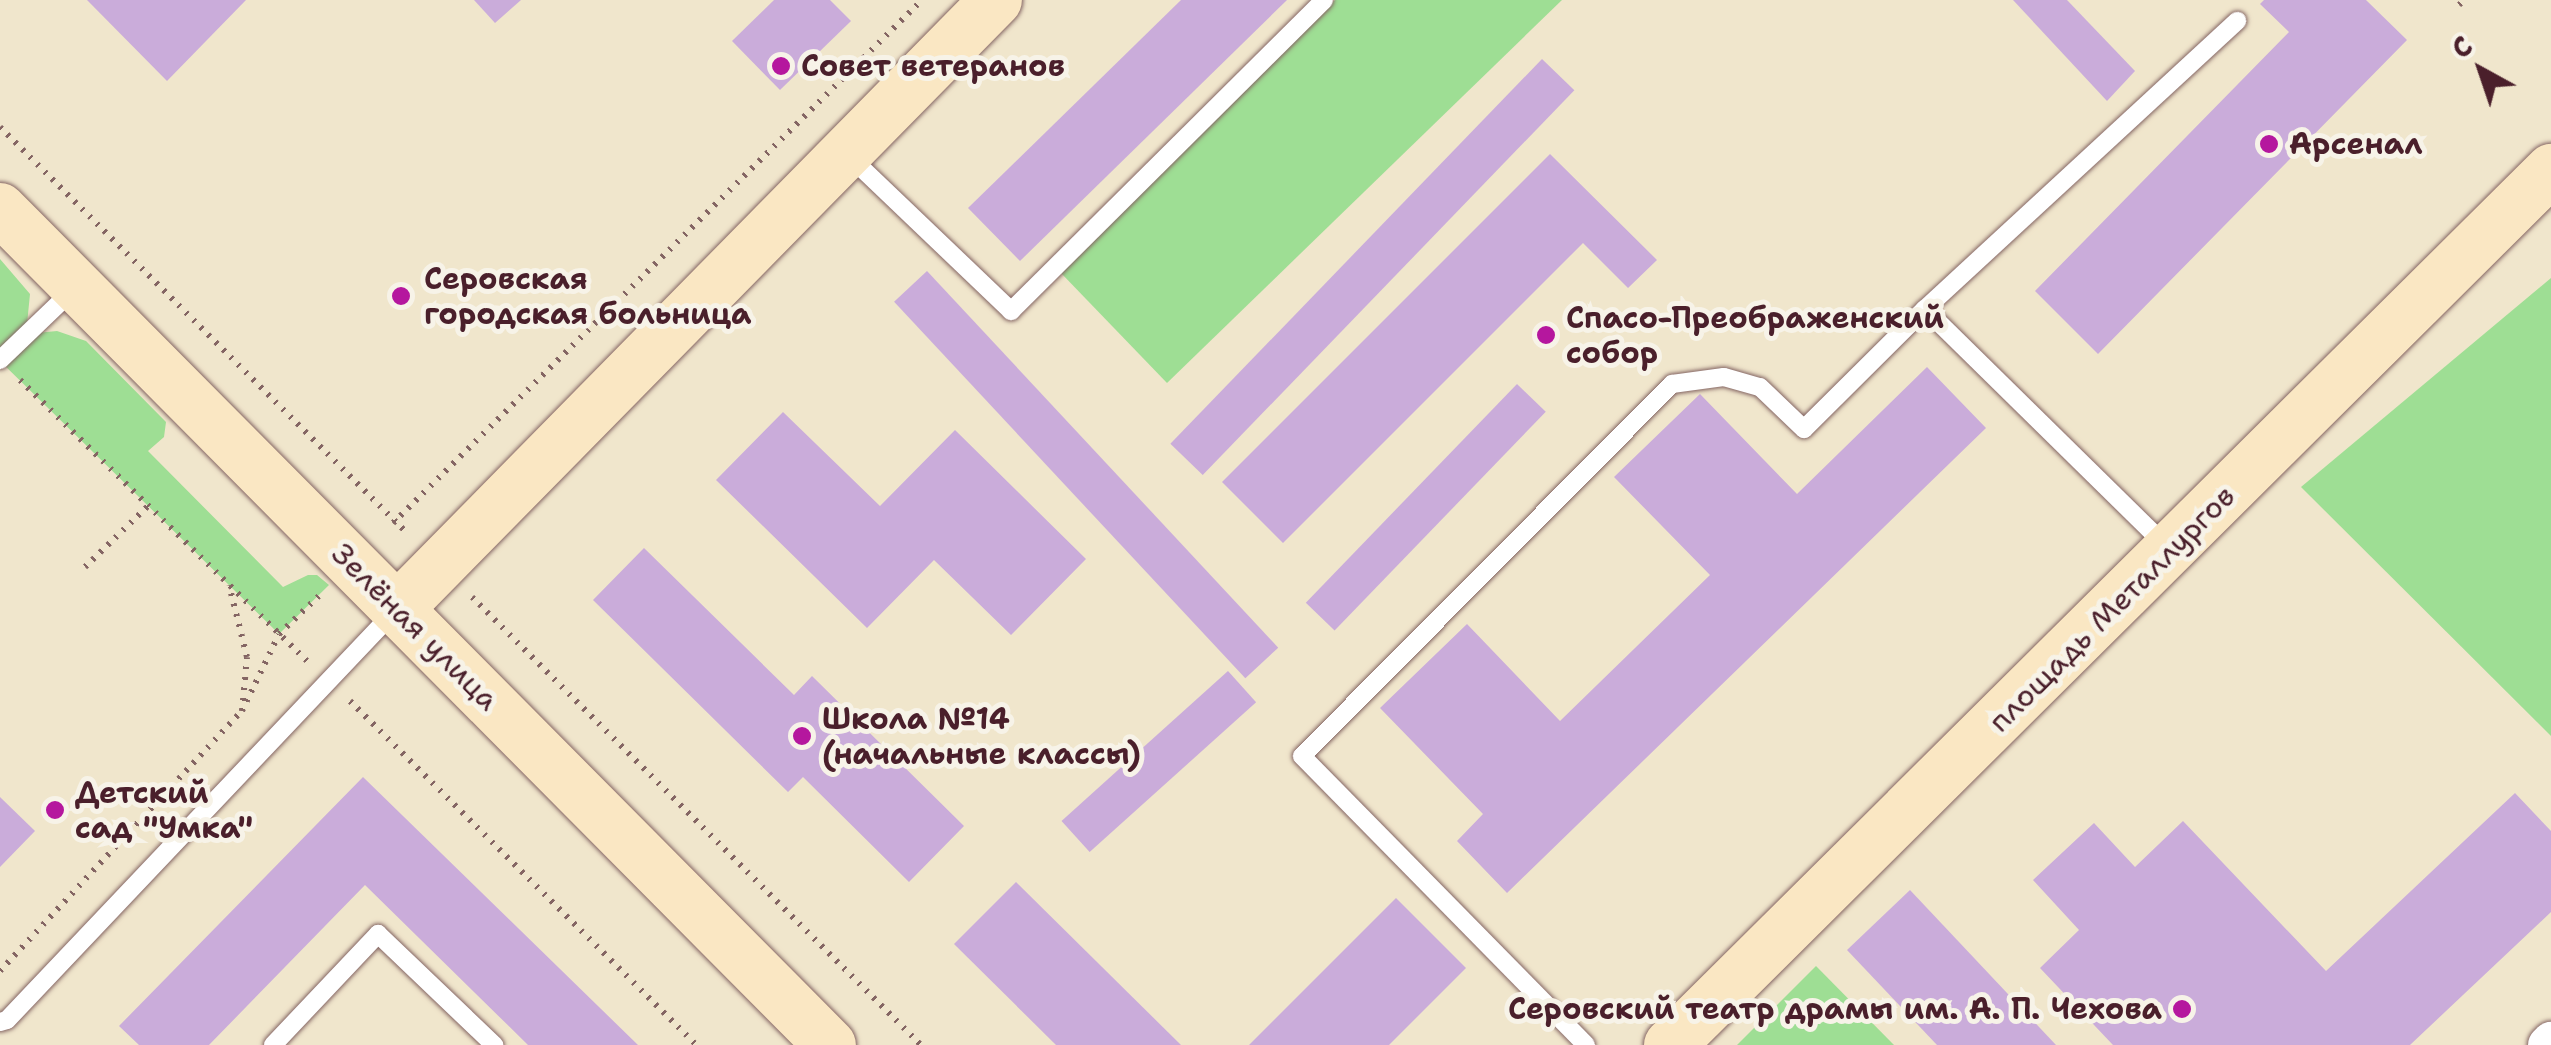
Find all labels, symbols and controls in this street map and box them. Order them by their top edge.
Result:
north arrow [2431,20,2531,120]
text: С [2443,27,2481,67]
place label: Совет ветеранов [801,48,1065,84]
marker: Совет ветеранов [770,55,792,77]
place label: Арсенал [2289,126,2422,162]
marker: Арсенал [2258,133,2280,155]
place label: Серовская городская больница [424,261,752,332]
marker: Серовская городская больница [388,283,414,309]
place label: Спасо-Преображенский собор [1566,300,1944,370]
marker: Спасо-Преображенский собор [1535,324,1557,346]
street label: площадь Металлургов [1981,478,2243,740]
street label: Зелёная улица [324,536,506,718]
place label: Школа №14 (начальные классы) [822,701,1141,772]
marker: Школа №14 (начальные классы) [791,725,813,747]
place label: Детский сад "Умка" [75,775,253,846]
marker: Детский сад "Умка" [44,799,66,821]
place label: Серовский театр драмы им. А. П. Чехова [1508,991,2162,1027]
marker: Серовский театр драмы им. А. П. Чехова [2171,998,2193,1020]

